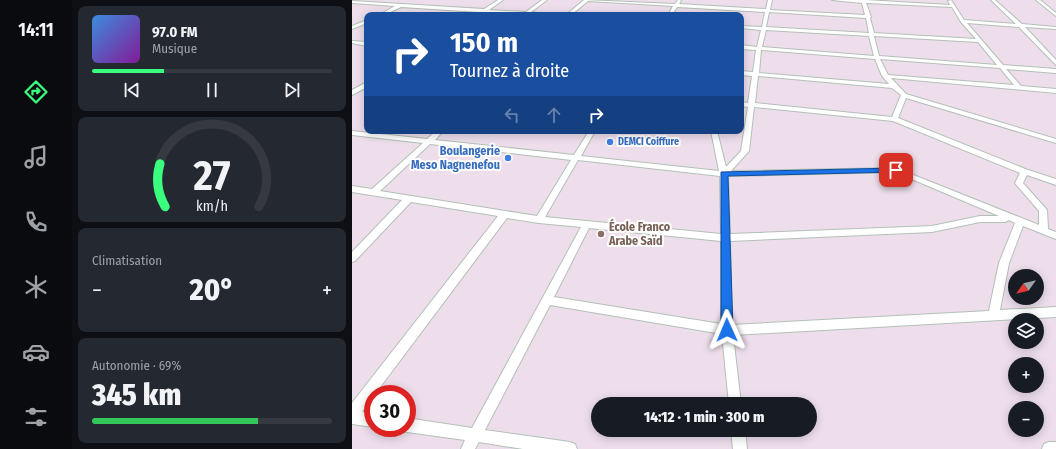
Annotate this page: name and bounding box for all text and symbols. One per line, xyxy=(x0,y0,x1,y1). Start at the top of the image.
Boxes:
text: 14:11 xyxy=(18,19,54,41)
text: 97.0 FM xyxy=(152,23,198,41)
text: 150 m xyxy=(450,26,518,59)
icon: right xyxy=(384,28,436,80)
text: Musique xyxy=(152,41,197,56)
text: Tournez à droite xyxy=(450,60,569,82)
icon: directions xyxy=(22,78,50,106)
icon: previous xyxy=(121,79,143,101)
icon: pause xyxy=(201,79,223,101)
icon: next xyxy=(281,79,303,101)
icon: left xyxy=(501,104,523,126)
icon: ahead xyxy=(543,104,565,126)
icon: right xyxy=(585,104,607,126)
place label: DEMCI Coiffure xyxy=(618,136,679,148)
marker: DEMCI Coiffure xyxy=(605,137,615,147)
icon: music xyxy=(22,143,50,171)
place label: Boulangerie Meso Nagnenefou xyxy=(411,144,500,172)
text: 27 xyxy=(193,151,231,201)
marker: Boulangerie Meso Nagnenefou xyxy=(503,153,513,163)
pin xyxy=(879,153,913,187)
icon: arrive xyxy=(885,159,907,181)
text: km/h xyxy=(196,198,228,215)
icon: phone xyxy=(22,208,50,236)
place label: École Franco Arabe Saïd xyxy=(608,218,671,248)
marker: École Franco Arabe Saïd xyxy=(596,229,606,239)
text: Climatisation xyxy=(92,253,162,268)
north arrow xyxy=(1008,269,1044,305)
map controls xyxy=(1008,269,1044,437)
text: 20° xyxy=(190,272,234,308)
icon: climate xyxy=(22,273,50,301)
text: − xyxy=(92,277,102,304)
text: + xyxy=(322,277,332,304)
position arrow xyxy=(706,309,748,351)
button: layers xyxy=(1008,313,1044,349)
icon: car xyxy=(22,338,50,366)
button: + xyxy=(1008,357,1044,393)
text: Autonomie · 69% xyxy=(92,358,181,373)
text: 345 km xyxy=(92,377,181,413)
speed limit sign: 30 xyxy=(364,385,416,437)
button: − xyxy=(1008,401,1044,437)
icon: filters xyxy=(22,403,50,431)
text: 14:12 · 1 min · 300 m xyxy=(644,408,764,426)

